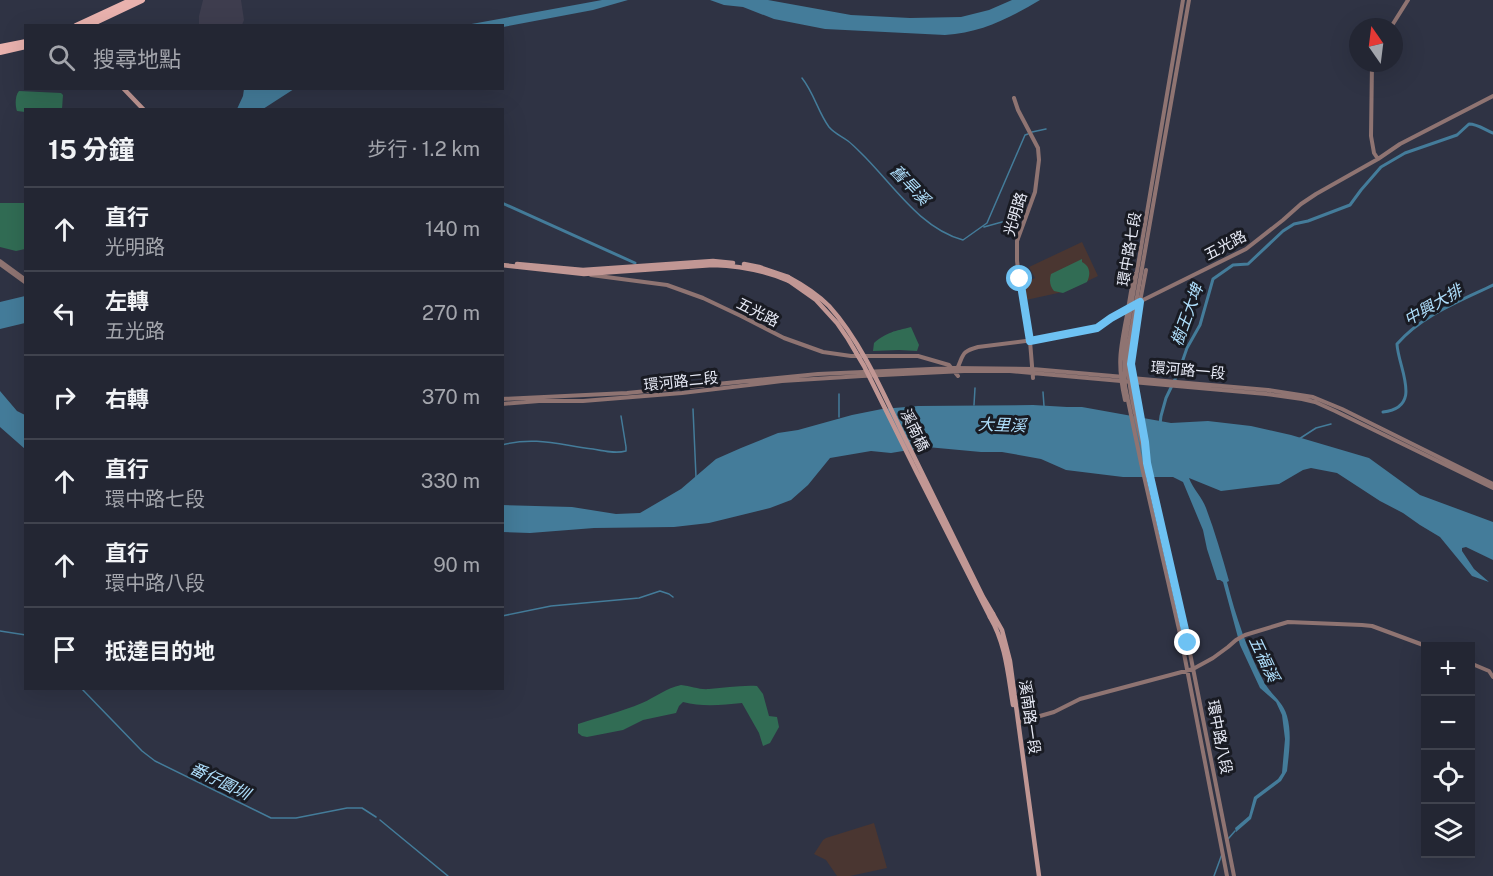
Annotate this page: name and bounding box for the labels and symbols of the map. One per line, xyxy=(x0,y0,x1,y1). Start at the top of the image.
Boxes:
north arrow xyxy=(1349,18,1403,72)
water label: 舊旱溪 xyxy=(886,161,935,210)
street label: 光明路 xyxy=(1000,190,1030,238)
street label: 環中路七段 xyxy=(1114,211,1144,287)
street label: 五光路 xyxy=(1201,227,1249,263)
route start xyxy=(1006,265,1032,291)
water label: 樹王大埤 xyxy=(1167,280,1208,348)
water label: 中興大排 xyxy=(1401,280,1467,329)
street label: 五光路 xyxy=(734,294,782,330)
street label: 環河路一段 xyxy=(1150,358,1226,382)
street label: 環河路二段 xyxy=(643,369,719,393)
street label: 溪南橋 xyxy=(897,406,933,454)
water label: 大里溪 xyxy=(978,415,1028,435)
route end xyxy=(1174,629,1200,655)
water label: 五福溪 xyxy=(1245,633,1284,687)
street label: 溪南路一段 xyxy=(1016,679,1044,755)
street label: 環中路八段 xyxy=(1204,699,1236,775)
water label: 番仔園圳 xyxy=(187,758,255,804)

